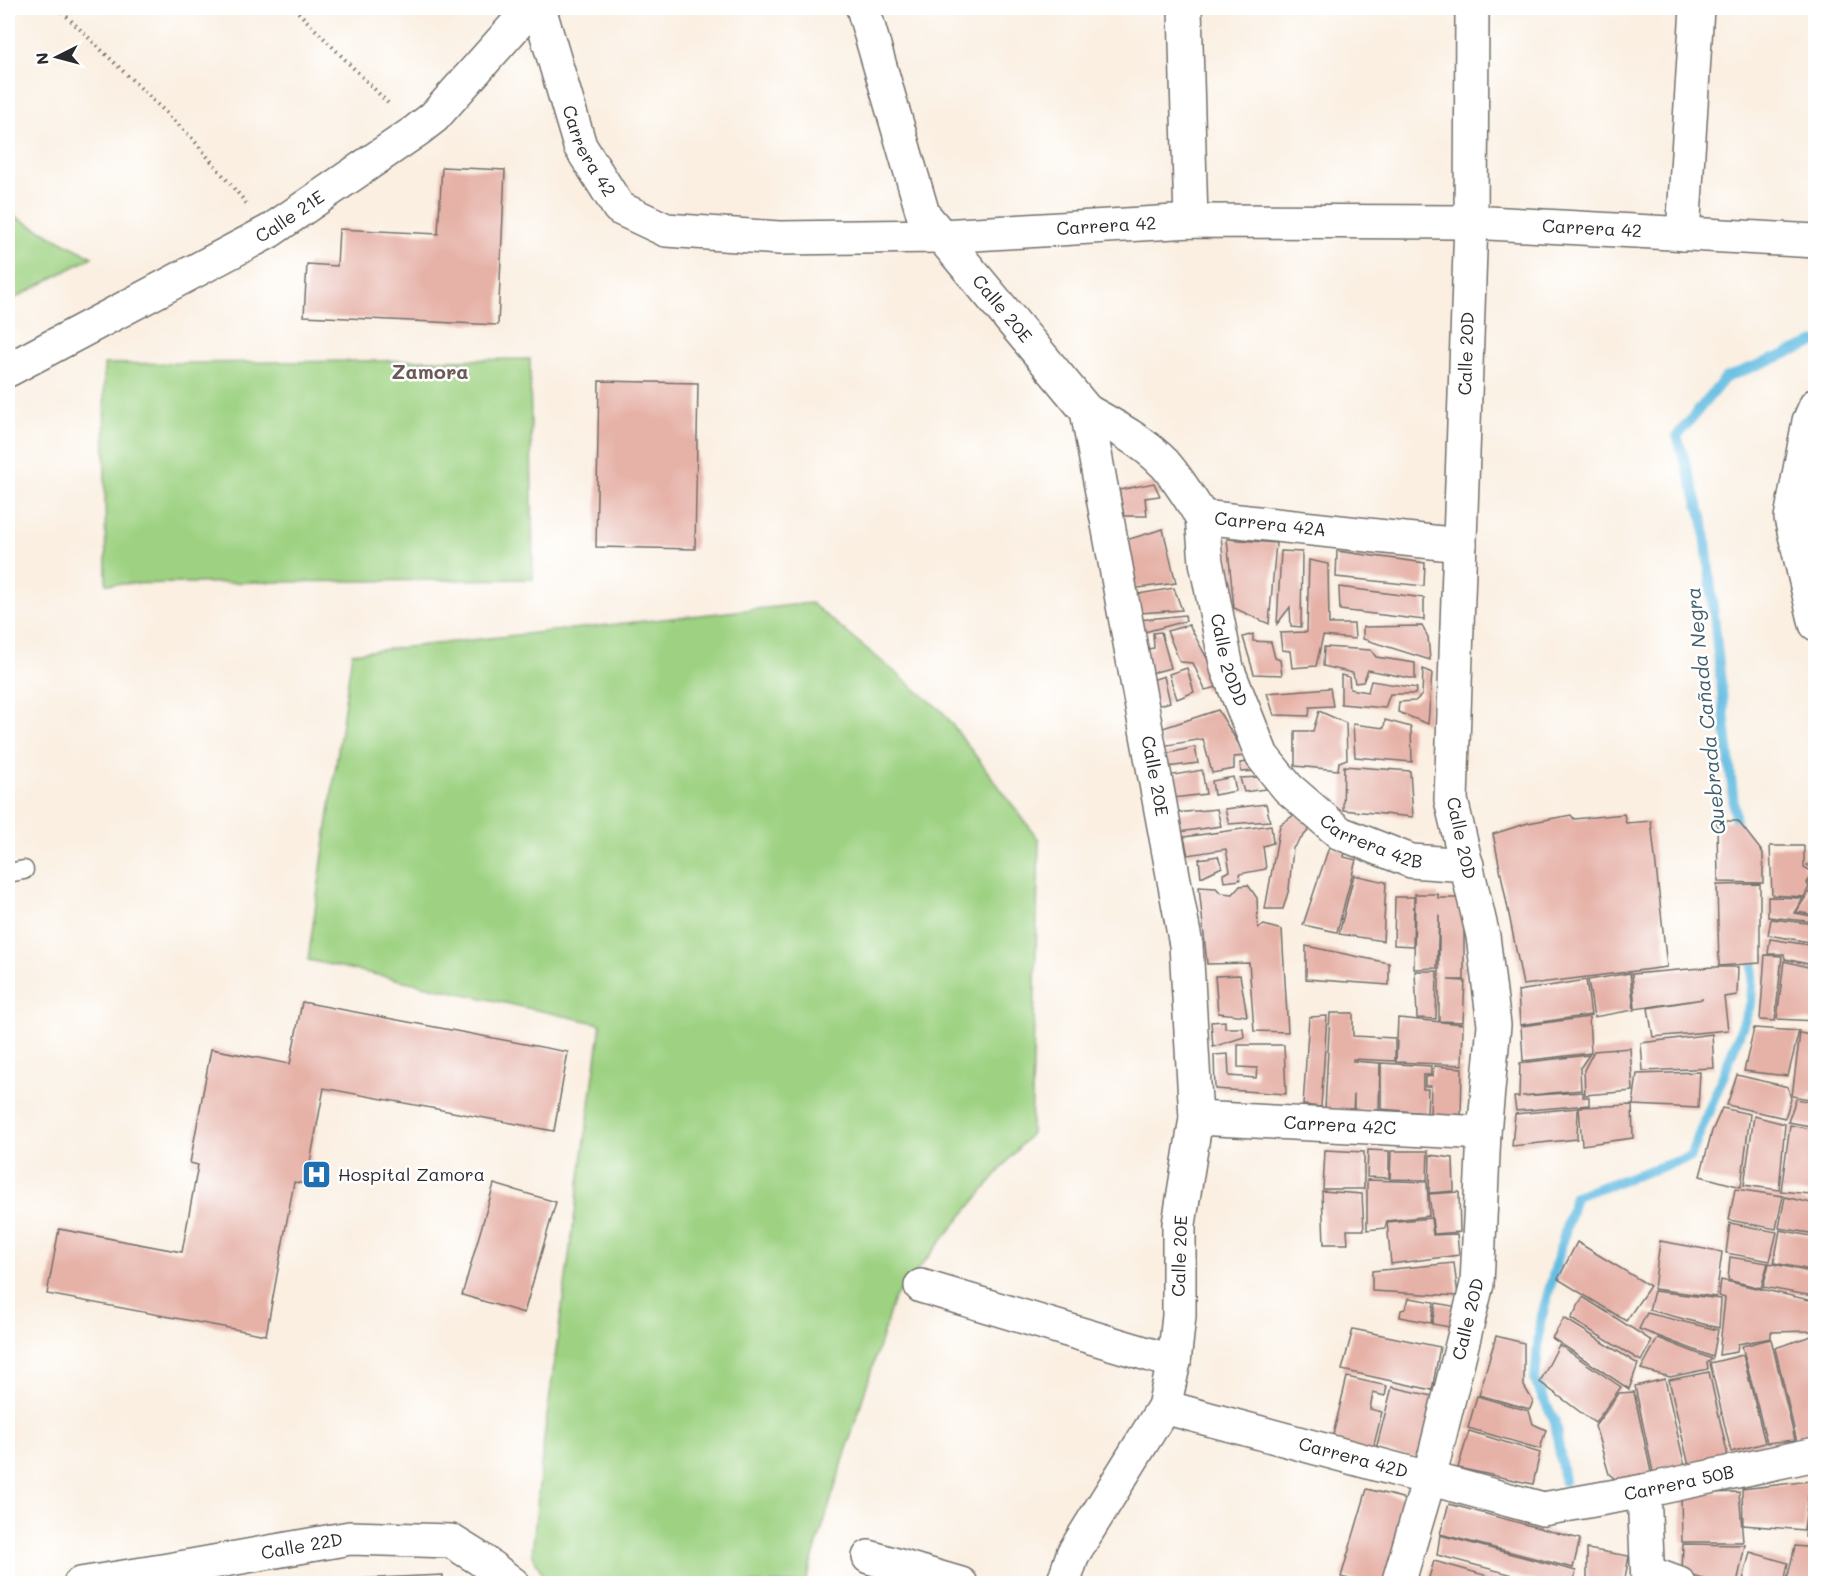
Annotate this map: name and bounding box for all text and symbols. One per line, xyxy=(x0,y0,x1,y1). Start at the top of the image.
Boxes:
north arrow xyxy=(27,27,87,87)
text: N xyxy=(31,51,53,66)
street label: Carrera 42 xyxy=(558,102,622,201)
street label: Calle 21E xyxy=(251,184,329,248)
street label: Carrera 42 xyxy=(1056,210,1157,240)
street label: Carrera 42 xyxy=(1541,213,1643,242)
street label: Calle 20E xyxy=(967,269,1038,347)
street label: Calle 20D xyxy=(1452,311,1479,396)
district label: Zamora xyxy=(391,358,469,384)
street label: Carrera 42A xyxy=(1213,505,1328,541)
water label: Quebrada Cañada Negra xyxy=(1679,586,1731,836)
street label: Calle 20DD xyxy=(1205,611,1254,710)
street label: Calle 20E xyxy=(1136,733,1175,818)
street label: Calle 20D xyxy=(1442,794,1482,881)
street label: Carrera 42B xyxy=(1315,808,1423,873)
street label: Carrera 42C xyxy=(1283,1110,1397,1139)
hospital icon: Hospital Zamora xyxy=(301,1159,333,1191)
place label: Hospital Zamora xyxy=(338,1162,485,1186)
street label: Calle 20E xyxy=(1166,1215,1192,1297)
street label: Calle 20D xyxy=(1446,1276,1489,1362)
street label: Carrera 42D xyxy=(1296,1431,1411,1483)
street label: Carrera 50B xyxy=(1622,1459,1736,1505)
street label: Calle 22D xyxy=(259,1527,344,1564)

